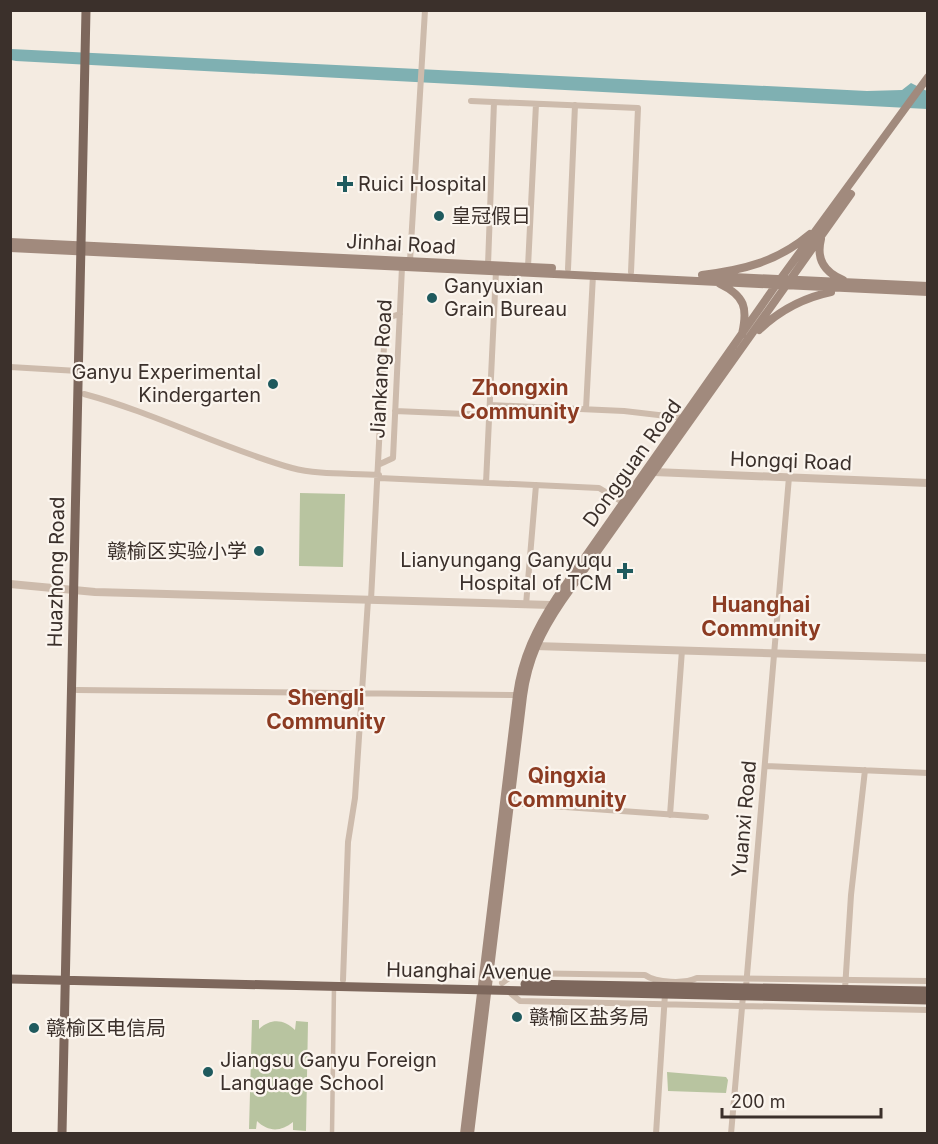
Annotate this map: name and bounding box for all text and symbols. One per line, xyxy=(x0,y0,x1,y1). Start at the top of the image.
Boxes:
place label: Ruici Hospital xyxy=(358,172,487,196)
marker: Ruici Hospital xyxy=(336,175,354,193)
place label: 皇冠假日 xyxy=(451,204,531,228)
marker: 皇冠假日 xyxy=(432,209,446,223)
street label: Jinhai Road xyxy=(346,229,456,259)
place label: Ganyuxian Grain Bureau xyxy=(444,274,567,321)
marker: Ganyuxian Grain Bureau xyxy=(425,291,439,305)
street label: Jiankang Road xyxy=(365,299,397,439)
place label: Ganyu Experimental Kindergarten xyxy=(71,360,261,407)
district label: Zhongxin Community xyxy=(460,375,580,424)
marker: Ganyu Experimental Kindergarten xyxy=(266,377,280,391)
street label: Dongguan Road xyxy=(578,395,686,531)
street label: Hongqi Road xyxy=(730,447,852,475)
street label: Huazhong Road xyxy=(43,496,69,648)
place label: 赣榆区实验小学 xyxy=(107,539,247,563)
marker: 赣榆区实验小学 xyxy=(252,544,266,558)
place label: Lianyungang Ganyuqu Hospital of TCM xyxy=(400,548,612,595)
marker: Lianyungang Ganyuqu Hospital of TCM xyxy=(616,562,634,580)
district label: Huanghai Community xyxy=(701,592,821,641)
district label: Shengli Community xyxy=(266,685,386,734)
street label: Yuanxi Road xyxy=(727,760,761,878)
district label: Qingxia Community xyxy=(507,763,627,812)
street label: Huanghai Avenue xyxy=(386,958,552,984)
place label: 赣榆区盐务局 xyxy=(529,1005,649,1029)
marker: 赣榆区盐务局 xyxy=(510,1010,524,1024)
place label: 赣榆区电信局 xyxy=(46,1016,166,1040)
marker: 赣榆区电信局 xyxy=(27,1021,41,1035)
place label: Jiangsu Ganyu Foreign Language School xyxy=(220,1048,437,1095)
marker: Jiangsu Ganyu Foreign Language School xyxy=(201,1065,215,1079)
scale bar xyxy=(722,1081,881,1119)
text: 200 m xyxy=(731,1091,786,1112)

